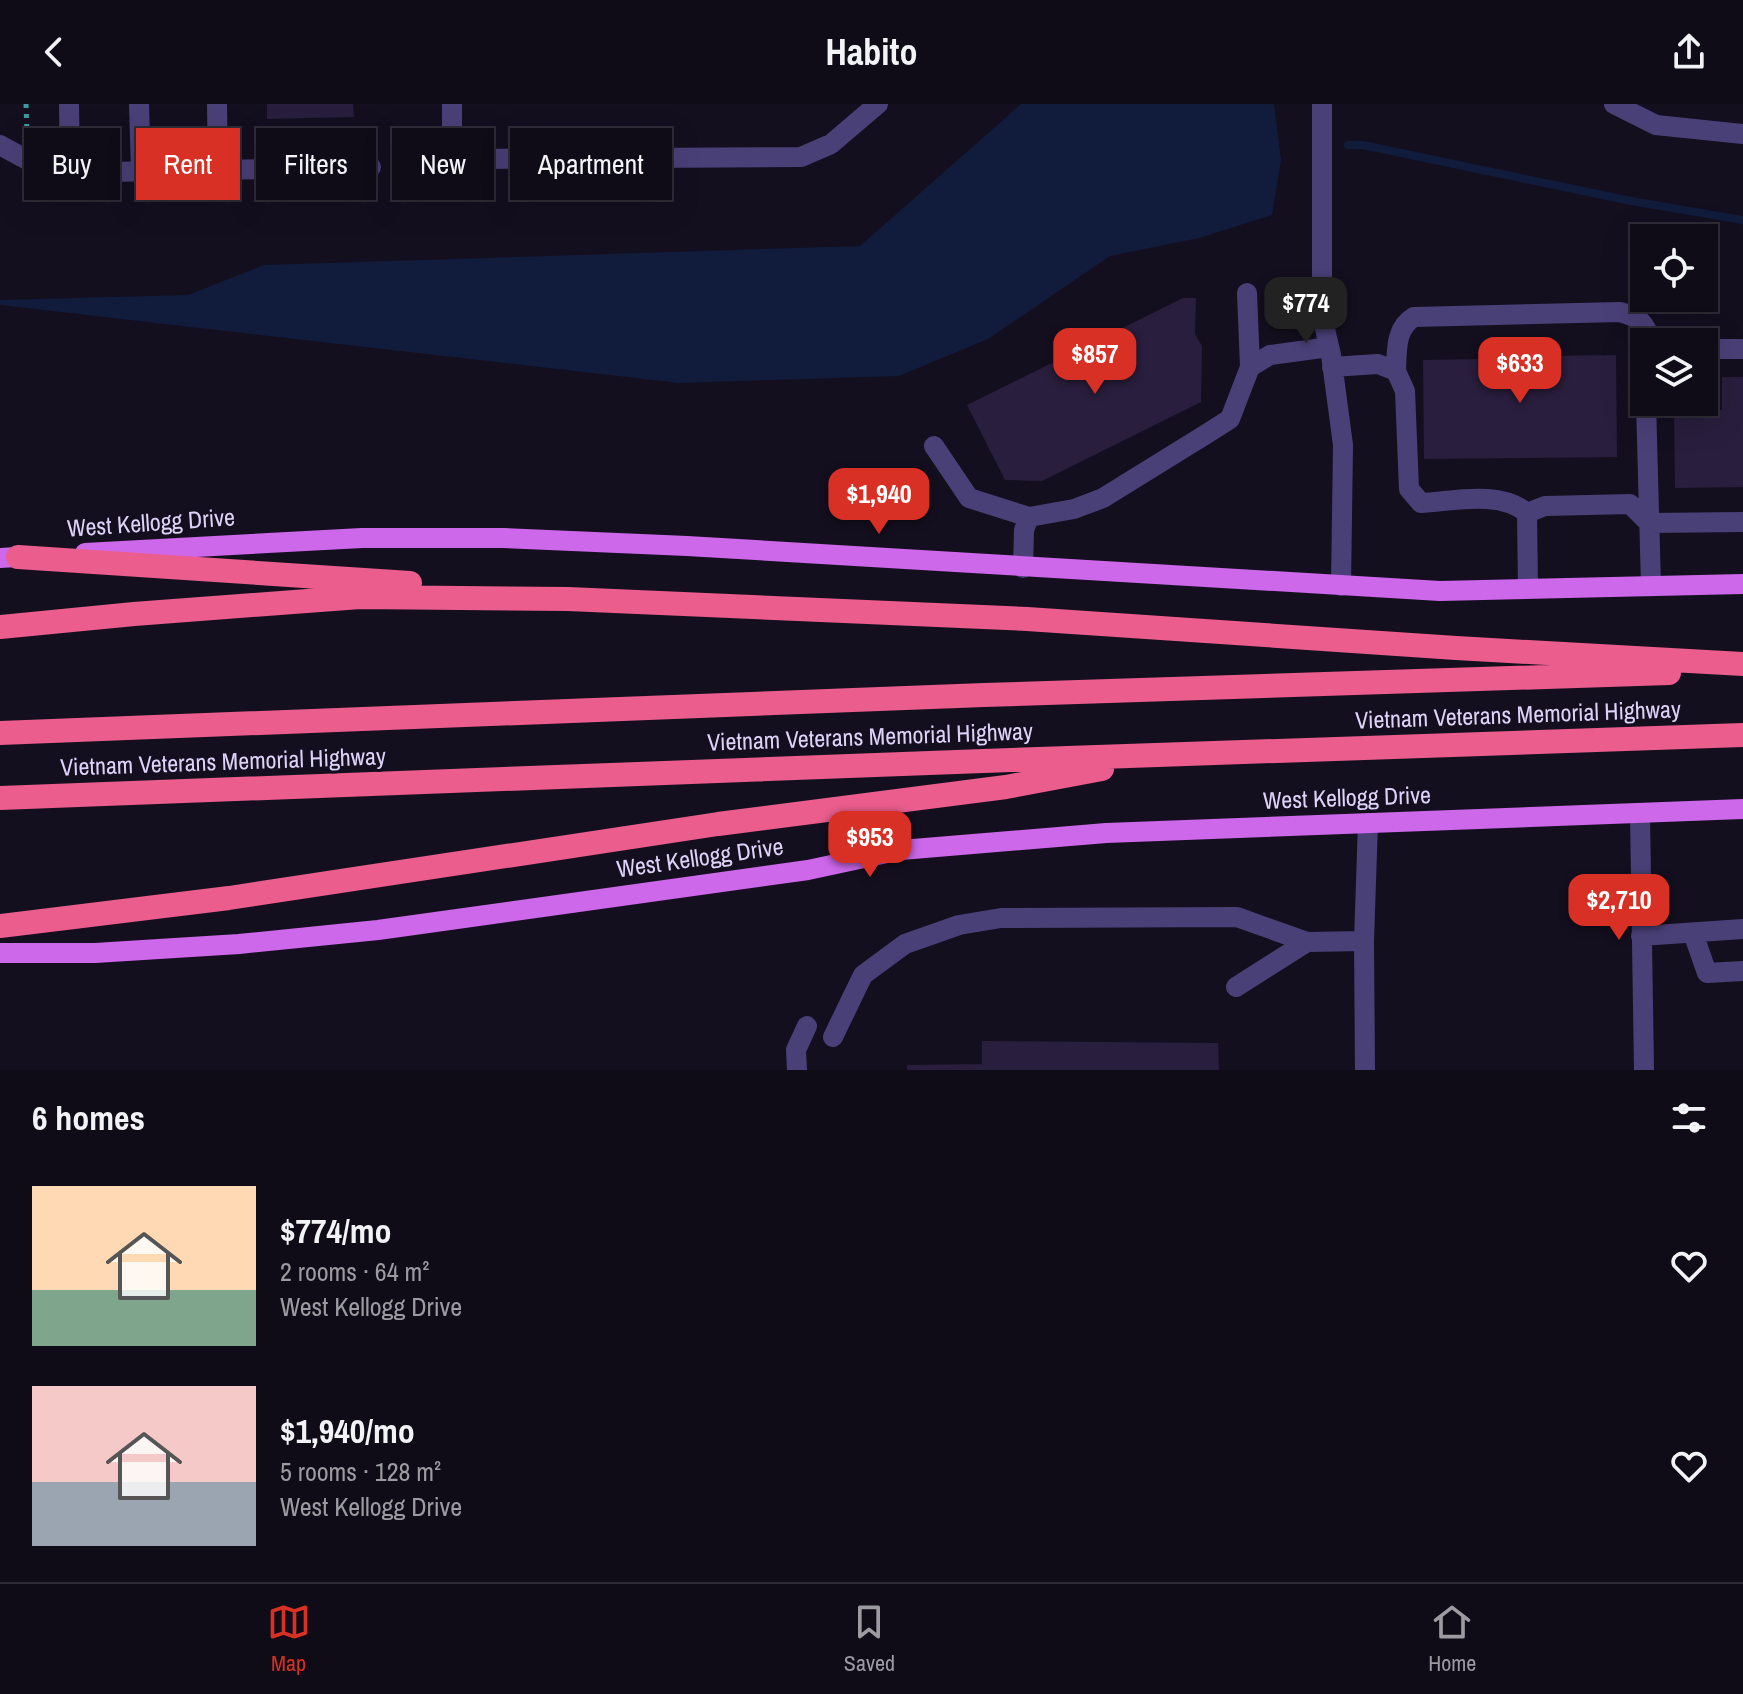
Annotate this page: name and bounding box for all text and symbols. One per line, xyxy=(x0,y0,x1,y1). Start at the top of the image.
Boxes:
text: Habito xyxy=(826,28,917,76)
icon: back xyxy=(32,30,76,74)
icon: share xyxy=(1667,30,1711,74)
chip: Buy xyxy=(24,128,120,200)
chip: Rent xyxy=(136,128,240,200)
chip: Filters xyxy=(256,128,376,200)
chip: New xyxy=(392,128,494,200)
chip: Apartment xyxy=(510,128,672,200)
map controls xyxy=(1630,224,1718,416)
button: locate xyxy=(1630,224,1718,312)
pin: $774 xyxy=(1259,277,1353,345)
text: $774 xyxy=(1282,285,1330,320)
pin: $857 xyxy=(1048,328,1142,396)
button: layers xyxy=(1630,328,1718,416)
text: $857 xyxy=(1071,336,1119,371)
pin: $633 xyxy=(1473,337,1567,405)
text: $633 xyxy=(1496,345,1544,380)
pin: $1,940 xyxy=(814,468,944,536)
text: $1,940 xyxy=(846,476,912,511)
street label: West Kellogg Drive xyxy=(66,500,236,544)
street label: Vietnam Veterans Memorial Highway xyxy=(1355,692,1681,736)
street label: Vietnam Veterans Memorial Highway xyxy=(707,714,1033,758)
street label: Vietnam Veterans Memorial Highway xyxy=(60,739,386,783)
street label: West Kellogg Drive xyxy=(1262,778,1432,816)
pin: $953 xyxy=(823,811,917,879)
text: $953 xyxy=(846,819,894,854)
street label: West Kellogg Drive xyxy=(614,829,785,885)
pin: $2,710 xyxy=(1554,874,1684,942)
text: $2,710 xyxy=(1586,882,1652,917)
text: 6 homes xyxy=(32,1095,145,1141)
icon: filters xyxy=(1667,1096,1711,1140)
text: $774/mo xyxy=(280,1208,392,1254)
icon: home xyxy=(96,1218,192,1314)
icon: heart xyxy=(1667,1244,1711,1288)
text: 2 rooms · 64 m² xyxy=(280,1254,429,1289)
text: West Kellogg Drive xyxy=(280,1289,462,1324)
text: $1,940/mo xyxy=(280,1408,415,1454)
icon: home xyxy=(96,1418,192,1514)
icon: heart xyxy=(1667,1444,1711,1488)
text: 5 rooms · 128 m² xyxy=(280,1454,441,1489)
text: West Kellogg Drive xyxy=(280,1489,462,1524)
tab: Map xyxy=(267,1600,311,1678)
tab: Saved xyxy=(844,1600,895,1678)
tab: Home xyxy=(1428,1600,1476,1678)

